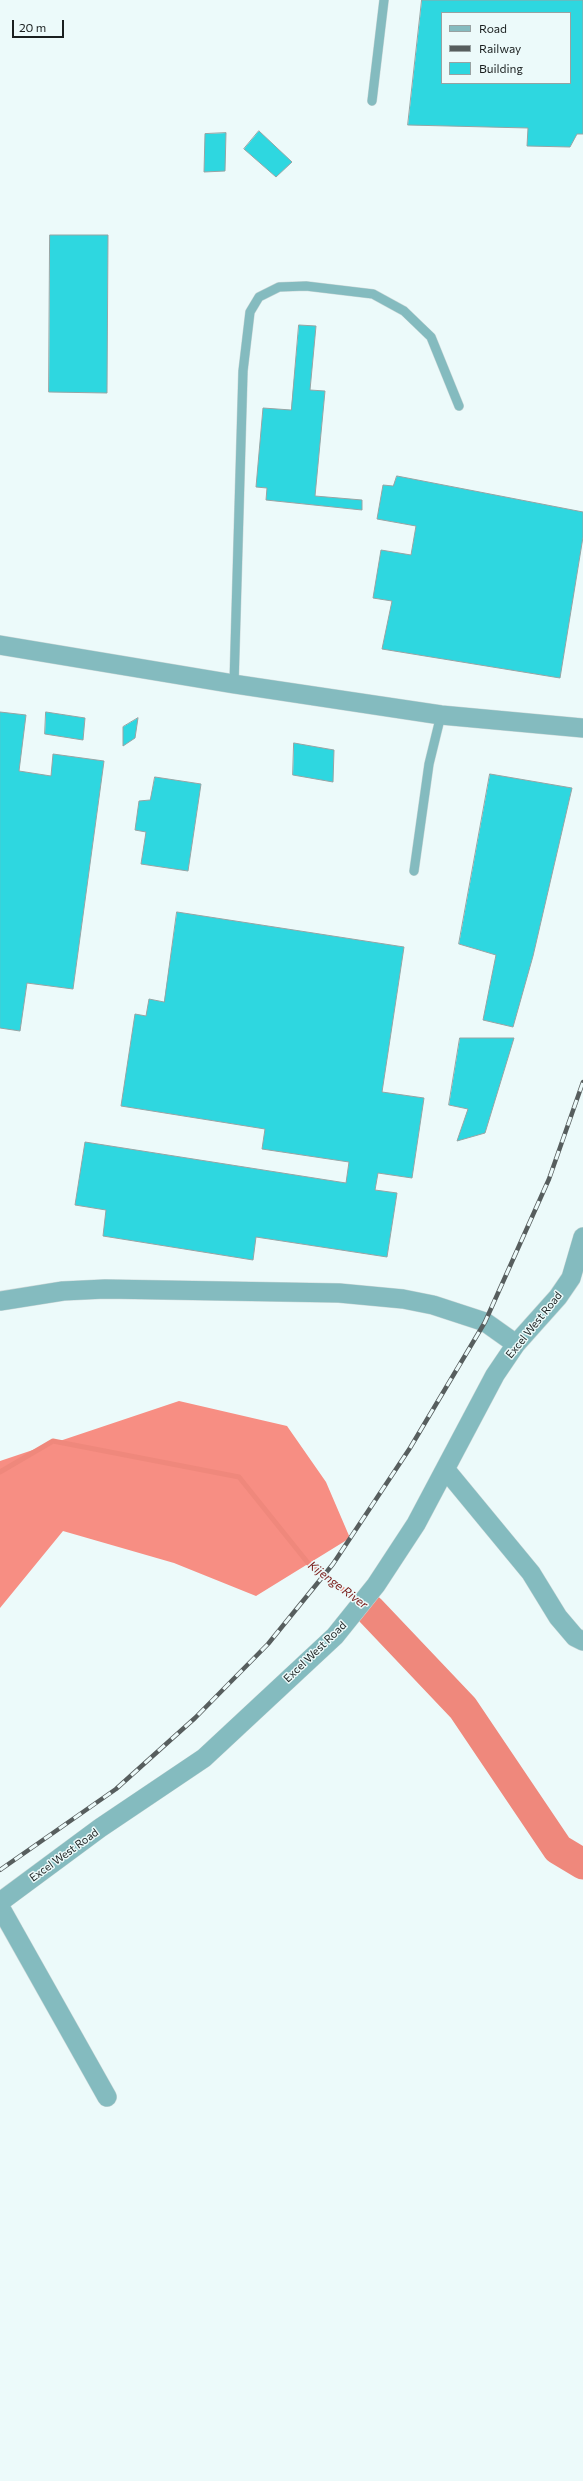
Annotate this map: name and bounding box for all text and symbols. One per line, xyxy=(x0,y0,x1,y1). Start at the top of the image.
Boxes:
scale bar xyxy=(14,12,66,38)
legend xyxy=(441,12,571,84)
text: 20 m xyxy=(19,20,46,34)
text: Road xyxy=(479,21,507,35)
text: Railway xyxy=(479,41,521,55)
text: Building xyxy=(479,61,523,75)
street label: Excel West Road xyxy=(503,1289,565,1361)
water label: Kijenge River xyxy=(305,1558,371,1612)
street label: Excel West Road xyxy=(281,1619,349,1685)
street label: Excel West Road xyxy=(27,1826,101,1884)

